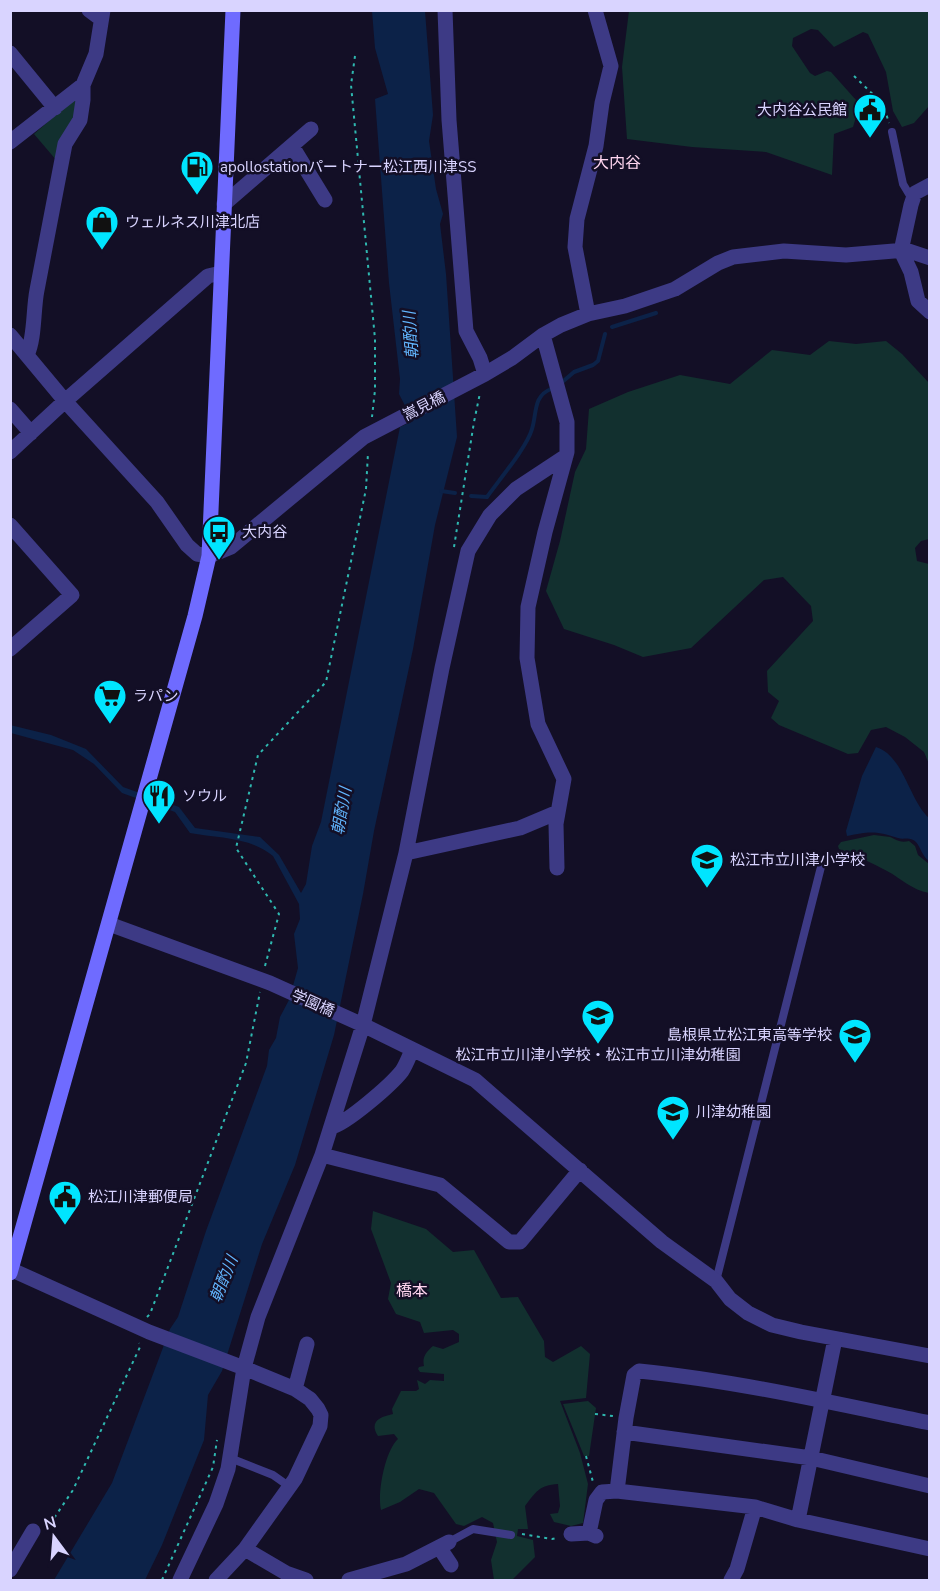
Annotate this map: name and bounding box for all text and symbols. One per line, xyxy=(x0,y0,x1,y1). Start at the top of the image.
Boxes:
public building icon: 大内谷公民館 xyxy=(852,92,888,139)
place label: 大内谷公民館 xyxy=(757,100,847,120)
fuel station icon: apollostationパートナー松江西川津SS xyxy=(179,149,215,196)
district label: 大内谷 xyxy=(593,152,641,174)
place label: apollostationパートナー松江西川津SS xyxy=(220,157,477,177)
shop icon: ウェルネス川津北店 xyxy=(84,204,120,251)
place label: ウェルネス川津北店 xyxy=(125,212,260,232)
water label: 朝酌川 xyxy=(398,308,424,360)
street label: 嵩見橋 xyxy=(399,387,449,425)
bus stop icon: 大内谷 xyxy=(201,514,237,561)
place label: 大内谷 xyxy=(242,522,287,542)
supermarket icon: ラパン xyxy=(92,678,128,725)
place label: ラパン xyxy=(133,686,179,706)
restaurant icon: ソウル xyxy=(141,778,177,825)
water label: 朝酌川 xyxy=(327,783,357,837)
place label: ソウル xyxy=(182,786,227,806)
school or university icon: 松江市立川津小学校 xyxy=(689,842,725,889)
place label: 松江市立川津小学校 xyxy=(730,850,865,870)
street label: 学園橋 xyxy=(288,985,338,1021)
school or university icon: 松江市立川津小学校・松江市立川津幼稚園 xyxy=(580,998,616,1045)
school or university icon: 島根県立松江東高等学校 xyxy=(837,1017,873,1064)
place label: 島根県立松江東高等学校 xyxy=(667,1025,832,1045)
place label: 松江市立川津小学校・松江市立川津幼稚園 xyxy=(455,1045,741,1065)
school or university icon: 川津幼稚園 xyxy=(655,1094,691,1141)
place label: 川津幼稚園 xyxy=(696,1102,771,1122)
public building icon: 松江川津郵便局 xyxy=(47,1179,83,1226)
place label: 松江川津郵便局 xyxy=(88,1187,193,1207)
water label: 朝酌川 xyxy=(205,1251,244,1305)
district label: 橋本 xyxy=(396,1280,428,1302)
north arrow xyxy=(24,1507,84,1567)
text: N xyxy=(41,1511,59,1536)

